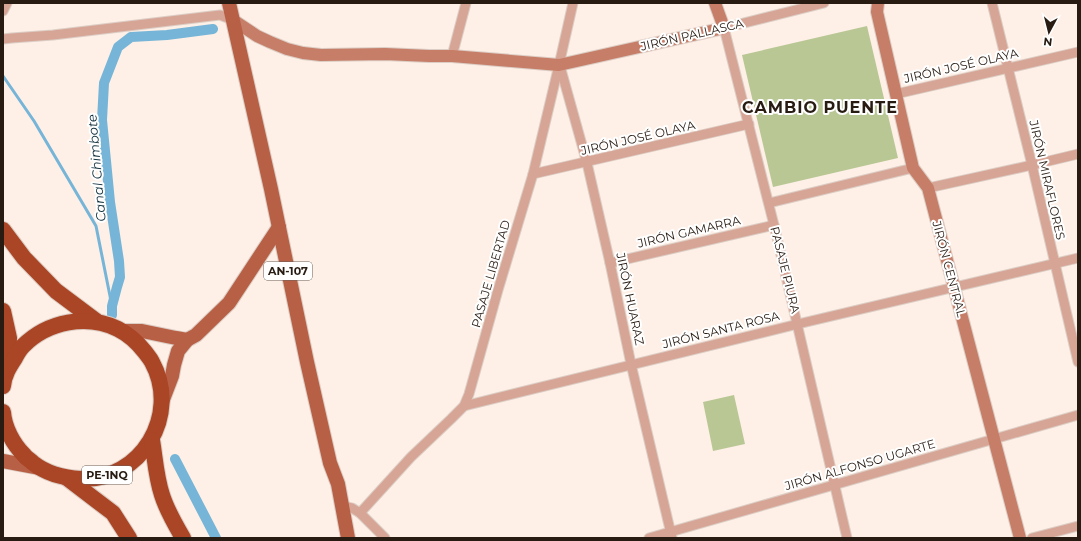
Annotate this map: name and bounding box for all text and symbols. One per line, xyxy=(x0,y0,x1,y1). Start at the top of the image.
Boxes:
north arrow xyxy=(1029,12,1069,52)
street label: JIRÓN PALLASCA xyxy=(638,15,745,54)
text: N xyxy=(1043,34,1053,49)
street label: JIRÓN JOSÉ OLAYA xyxy=(901,45,1020,86)
district label: CAMBIO PUENTE xyxy=(742,98,898,117)
water label: Canal Chimbote xyxy=(83,114,109,222)
street label: JIRÓN JOSÉ OLAYA xyxy=(578,117,697,158)
street label: JIRÓN MIRAFLORES xyxy=(1026,118,1069,241)
street label: JIRÓN GAMARRA xyxy=(635,212,742,251)
street label: PASAJE LIBERTAD xyxy=(468,218,513,329)
street label: JIRÓN CENTRAL xyxy=(929,218,970,319)
street label: PASAJE PIURA xyxy=(767,225,804,315)
street label: JIRÓN HUARAZ xyxy=(613,250,648,347)
road number: AN-107 xyxy=(264,262,312,280)
street label: JIRÓN SANTA ROSA xyxy=(660,308,781,352)
street label: JIRÓN ALFONSO UGARTE xyxy=(782,436,937,493)
road number: PE-1NQ xyxy=(82,466,132,484)

